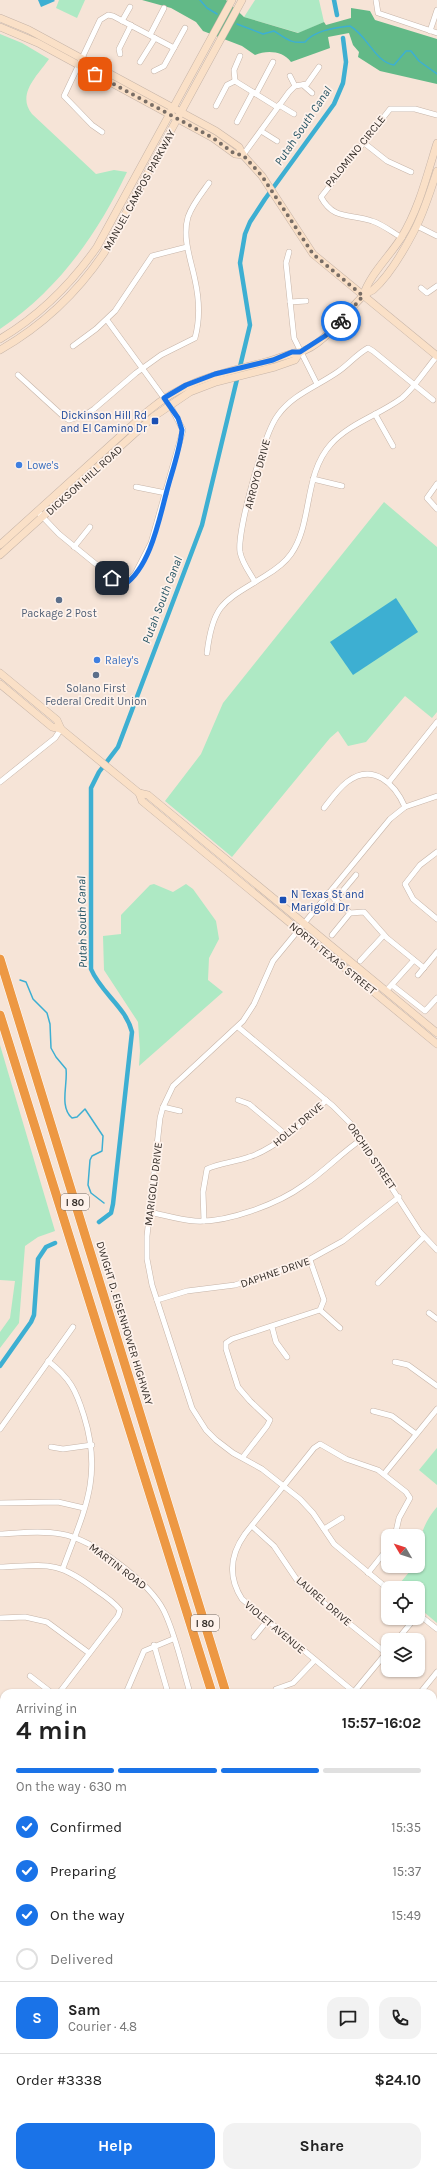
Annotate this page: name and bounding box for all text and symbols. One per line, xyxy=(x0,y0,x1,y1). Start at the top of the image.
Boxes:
pin xyxy=(78,57,112,91)
icon: bag xyxy=(84,63,106,85)
water label: Putah South Canal xyxy=(271,84,335,168)
street label: PALOMINO CIRCLE xyxy=(322,113,388,190)
street label: MANUEL CAMPOS PARKWAY xyxy=(101,128,178,253)
courier xyxy=(321,301,361,341)
icon: bike xyxy=(330,310,352,332)
place label: Dickinson Hill Rd and El Camino Dr xyxy=(60,409,147,435)
marker: Dickinson Hill Rd and El Camino Dr xyxy=(150,416,160,426)
street label: ARROYO DRIVE xyxy=(242,438,273,510)
street label: DICKSON HILL ROAD xyxy=(43,443,125,518)
place label: Lowe's xyxy=(27,459,59,472)
marker: Lowe's xyxy=(14,460,24,470)
water label: Putah South Canal xyxy=(139,554,185,646)
pin xyxy=(95,561,129,595)
icon: home xyxy=(101,567,123,589)
marker: Package 2 Post xyxy=(54,595,64,605)
place label: Package 2 Post xyxy=(21,607,97,620)
place label: Raley's xyxy=(105,654,139,667)
marker: Raley's xyxy=(92,655,102,665)
marker: Solano First Federal Credit Union xyxy=(91,670,101,680)
place label: Solano First Federal Credit Union xyxy=(45,682,147,708)
water label: Putah South Canal xyxy=(74,876,90,968)
place label: N Texas St and Marigold Dr xyxy=(291,888,364,914)
marker: N Texas St and Marigold Dr xyxy=(278,895,288,905)
street label: NORTH TEXAS STREET xyxy=(287,919,379,998)
street label: HOLLY DRIVE xyxy=(270,1099,326,1149)
street label: ORCHID STREET xyxy=(344,1120,399,1193)
street label: MARIGOLD DRIVE xyxy=(142,1142,165,1227)
road number: I 80 xyxy=(61,1194,89,1210)
street label: DWIGHT D. EISENHOWER HIGHWAY xyxy=(93,1240,156,1407)
street label: DAPHNE DRIVE xyxy=(239,1254,312,1290)
north arrow xyxy=(381,1529,425,1573)
map controls xyxy=(381,1529,425,1677)
street label: MARTIN ROAD xyxy=(86,1541,149,1592)
street label: LAUREL DRIVE xyxy=(293,1574,354,1629)
button: locate xyxy=(381,1581,425,1625)
street label: VIOLET AVENUE xyxy=(242,1598,308,1656)
road number: I 80 xyxy=(191,1615,219,1631)
button: layers xyxy=(381,1633,425,1677)
text: Arriving in xyxy=(16,1701,77,1716)
text: 15:57–16:02 xyxy=(342,1714,421,1732)
text: 4 min xyxy=(16,1715,87,1746)
text: On the way · 630 m xyxy=(16,1779,127,1794)
icon: check xyxy=(16,1816,38,1838)
text: Confirmed xyxy=(50,1818,122,1836)
text: 15:35 xyxy=(391,1820,421,1835)
icon: check xyxy=(16,1860,38,1882)
text: Preparing xyxy=(50,1862,116,1880)
text: 15:37 xyxy=(393,1864,421,1879)
icon: check xyxy=(16,1904,38,1926)
text: On the way xyxy=(50,1906,124,1924)
text: 15:49 xyxy=(392,1908,421,1923)
text: Delivered xyxy=(50,1950,114,1968)
button: chat xyxy=(327,1997,369,2039)
button: phone xyxy=(379,1997,421,2039)
text: Sam xyxy=(68,2001,101,2019)
text: S xyxy=(32,2009,42,2027)
text: Courier · 4.8 xyxy=(68,2019,137,2034)
text: Order #3338 xyxy=(16,2071,102,2089)
text: $24.10 xyxy=(375,2071,421,2089)
button: Help xyxy=(16,2123,215,2169)
button: Share xyxy=(223,2123,421,2169)

